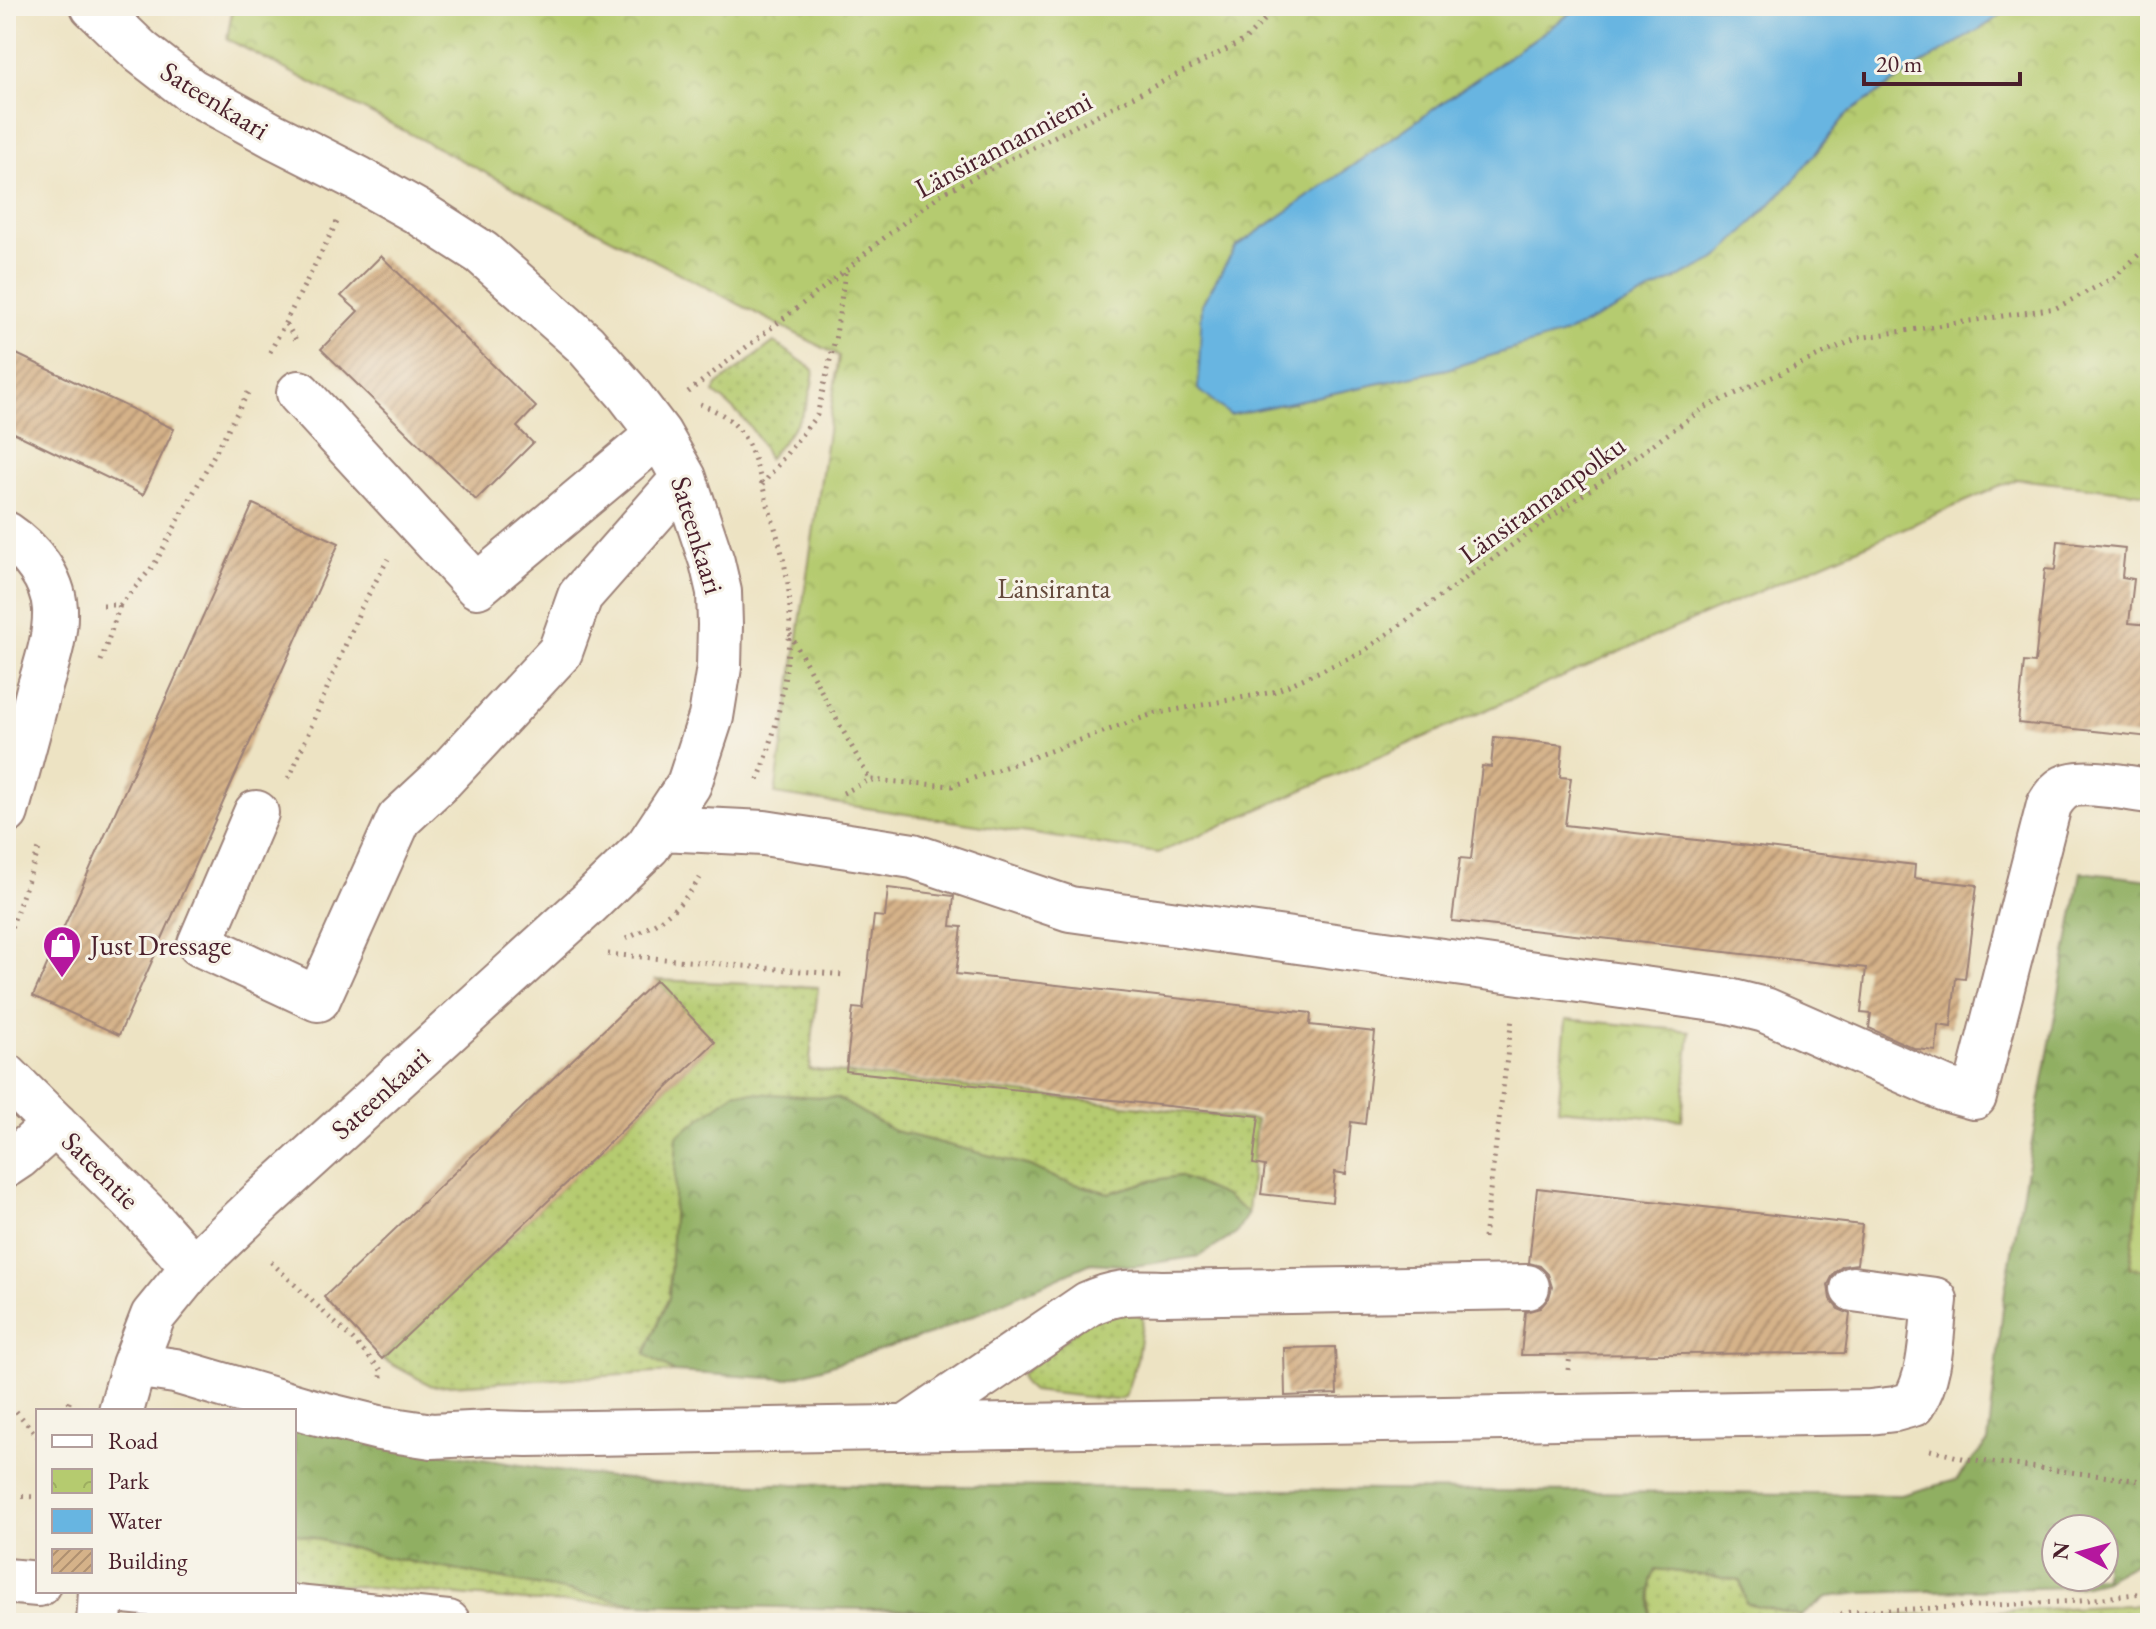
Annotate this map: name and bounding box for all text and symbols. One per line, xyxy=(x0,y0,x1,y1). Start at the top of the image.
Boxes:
scale bar xyxy=(1864,36,2020,86)
text: 20 m xyxy=(1876,48,1923,79)
street label: Sateenkaari xyxy=(154,53,276,147)
street label: Länsirannanniemi xyxy=(908,82,1098,206)
street label: Länsirannanpolku xyxy=(1452,426,1632,571)
street label: Sateenkaari xyxy=(663,472,733,598)
park label: Länsiranta xyxy=(997,570,1112,606)
shop icon: Just Dressage xyxy=(41,924,83,979)
place label: Just Dressage xyxy=(88,927,232,963)
street label: Sateenkaari xyxy=(323,1039,437,1147)
street label: Sateentie xyxy=(54,1123,148,1217)
legend xyxy=(36,1409,296,1593)
text: Road xyxy=(108,1425,159,1456)
text: Park xyxy=(108,1465,150,1496)
text: Water xyxy=(108,1505,162,1536)
north arrow xyxy=(2040,1513,2120,1593)
text: N xyxy=(2045,1540,2076,1561)
text: Building xyxy=(108,1545,188,1576)

